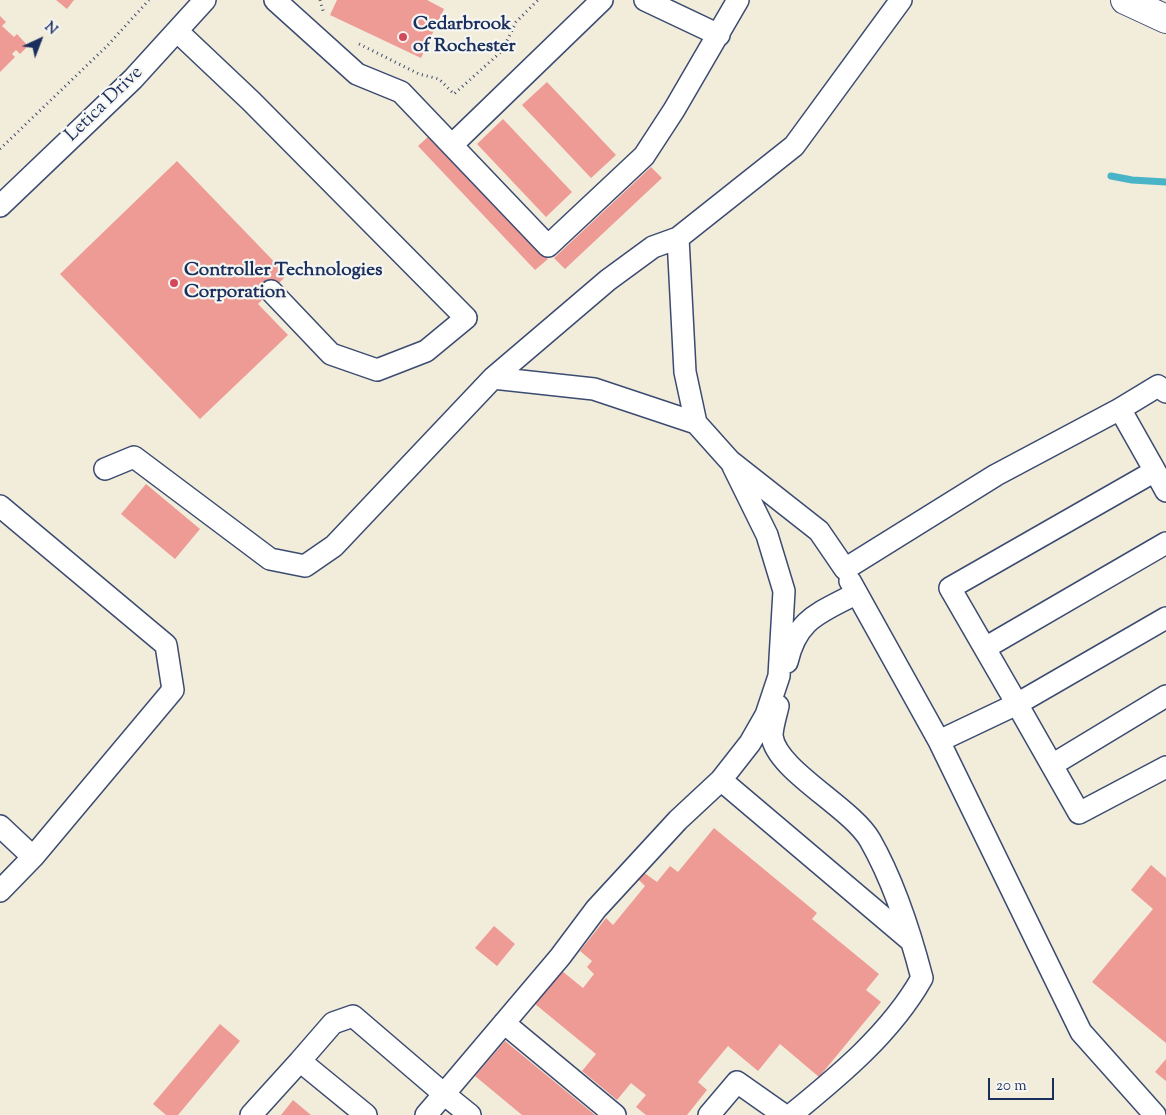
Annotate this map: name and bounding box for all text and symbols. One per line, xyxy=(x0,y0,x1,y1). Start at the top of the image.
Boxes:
north arrow xyxy=(15,15,65,65)
place label: Cedarbrook of Rochester xyxy=(413,15,516,59)
text: N xyxy=(39,18,61,40)
marker: Cedarbrook of Rochester xyxy=(397,31,409,43)
street label: Letica Drive xyxy=(61,62,149,148)
place label: Controller Technologies Corporation xyxy=(184,261,382,305)
marker: Controller Technologies Corporation xyxy=(168,277,180,289)
scale bar xyxy=(991,1068,1057,1100)
text: 20 m xyxy=(996,1076,1027,1097)

